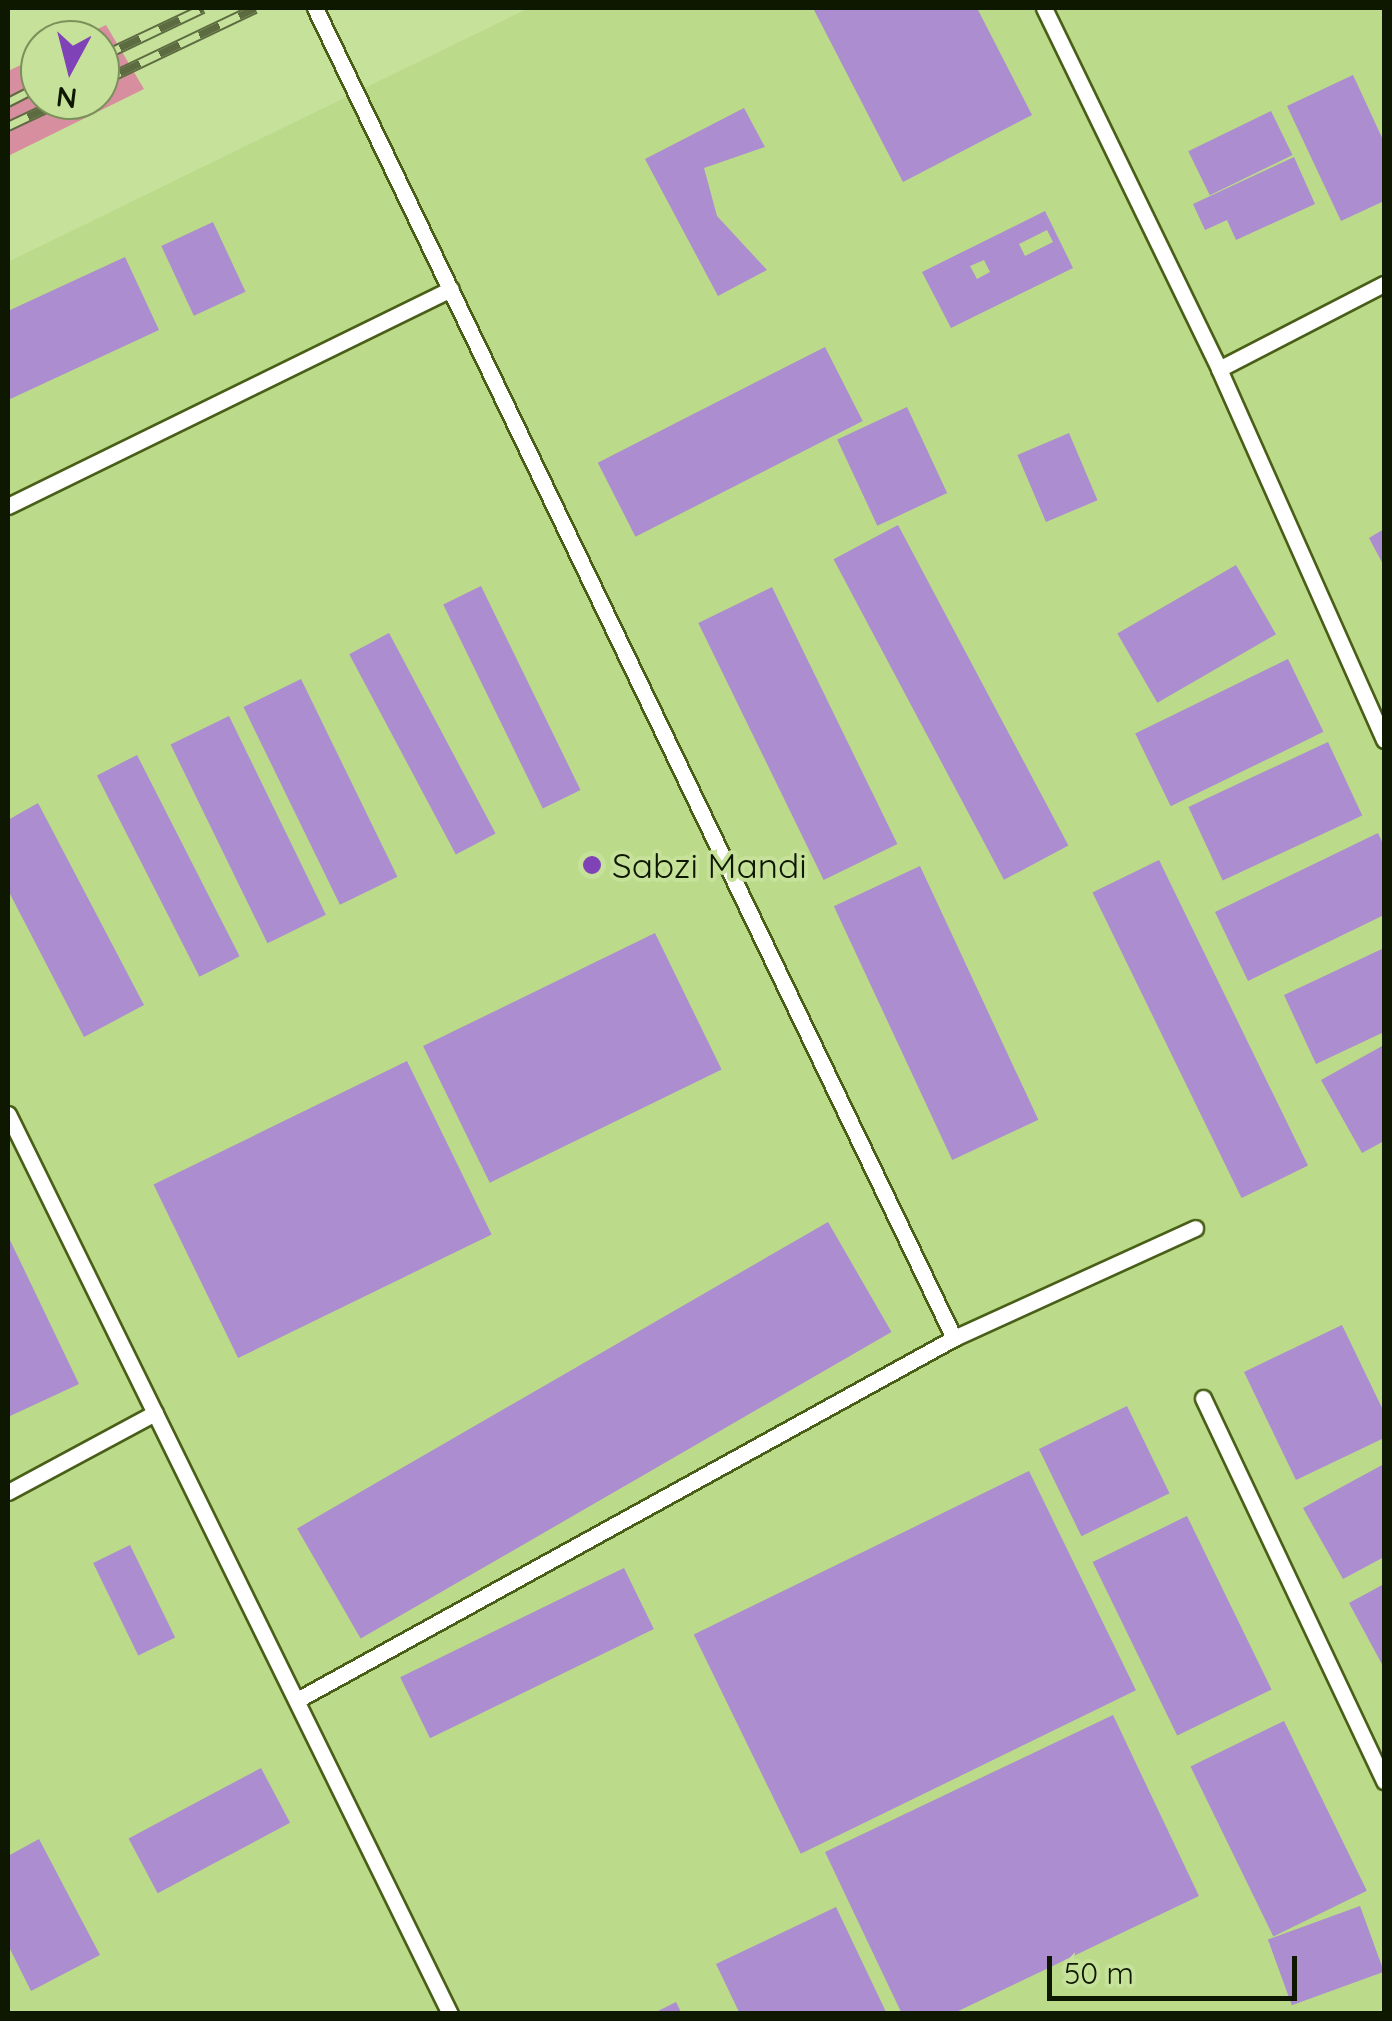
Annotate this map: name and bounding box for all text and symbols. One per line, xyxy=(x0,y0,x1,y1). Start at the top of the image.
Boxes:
north arrow xyxy=(20,20,120,120)
text: N xyxy=(54,80,79,117)
place label: Sabzi Mandi xyxy=(612,844,807,886)
marker: Sabzi Mandi xyxy=(581,854,603,876)
scale bar xyxy=(1052,1936,1302,1998)
text: 50 m xyxy=(1064,1954,1134,1992)

